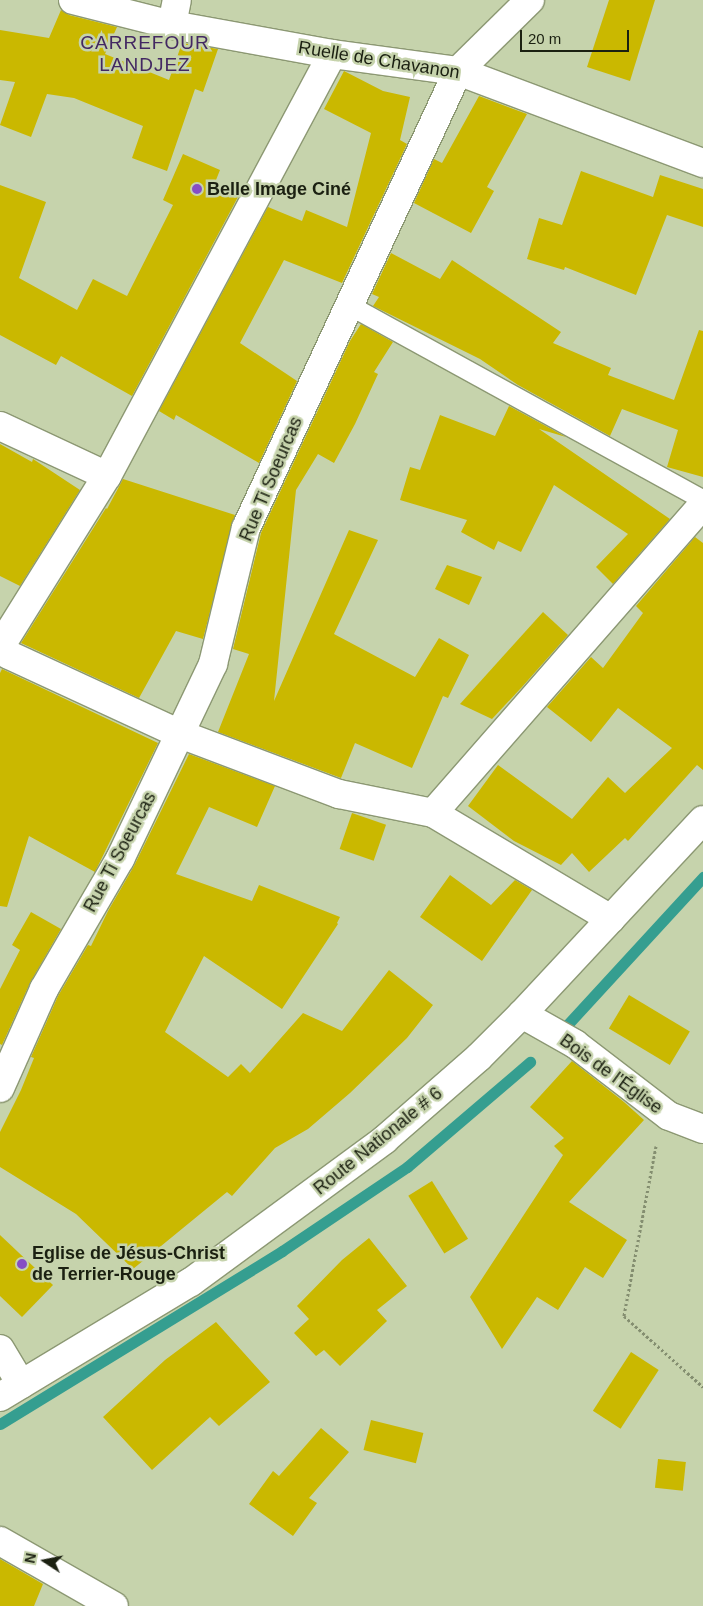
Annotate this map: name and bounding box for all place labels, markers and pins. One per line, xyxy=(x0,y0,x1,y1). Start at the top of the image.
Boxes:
place label: Belle Image Ciné xyxy=(207,178,351,200)
marker: Belle Image Ciné xyxy=(191,183,203,195)
place label: Eglise de Jésus-Christ de Terrier-Rouge xyxy=(32,1243,225,1286)
marker: Eglise de Jésus-Christ de Terrier-Rouge xyxy=(16,1258,28,1270)

